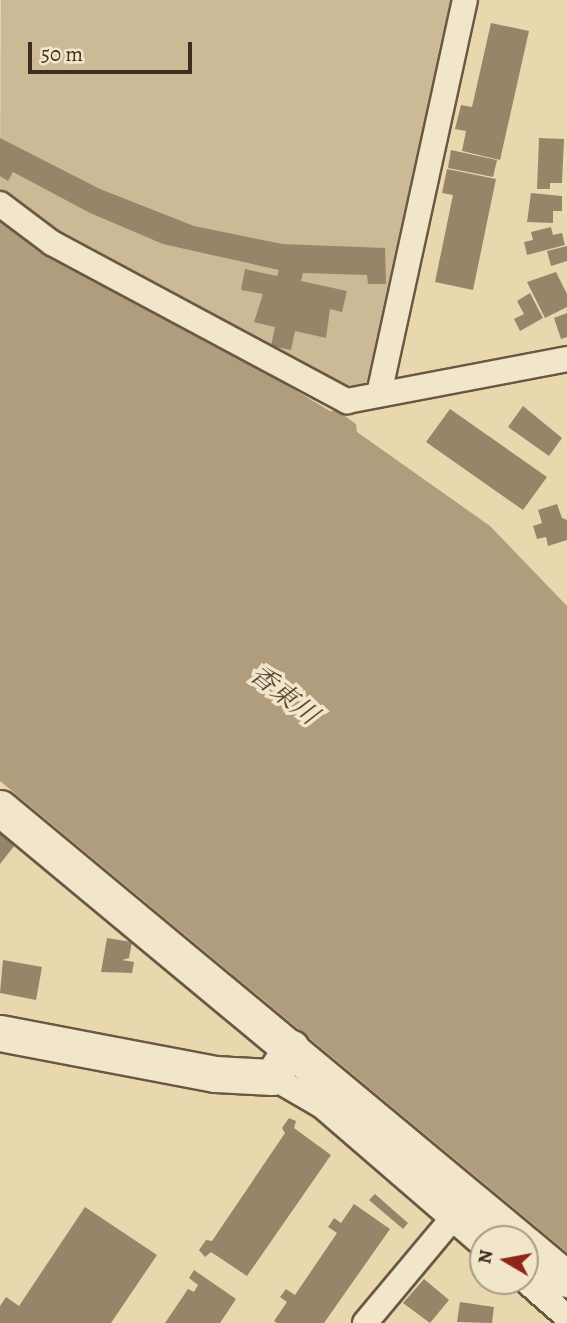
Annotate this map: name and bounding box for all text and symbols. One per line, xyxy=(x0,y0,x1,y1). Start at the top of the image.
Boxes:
scale bar xyxy=(32,28,196,72)
text: 50 m xyxy=(41,40,83,68)
water label: 香東川 xyxy=(244,659,324,731)
north arrow xyxy=(469,1225,539,1295)
text: N xyxy=(471,1248,499,1266)

